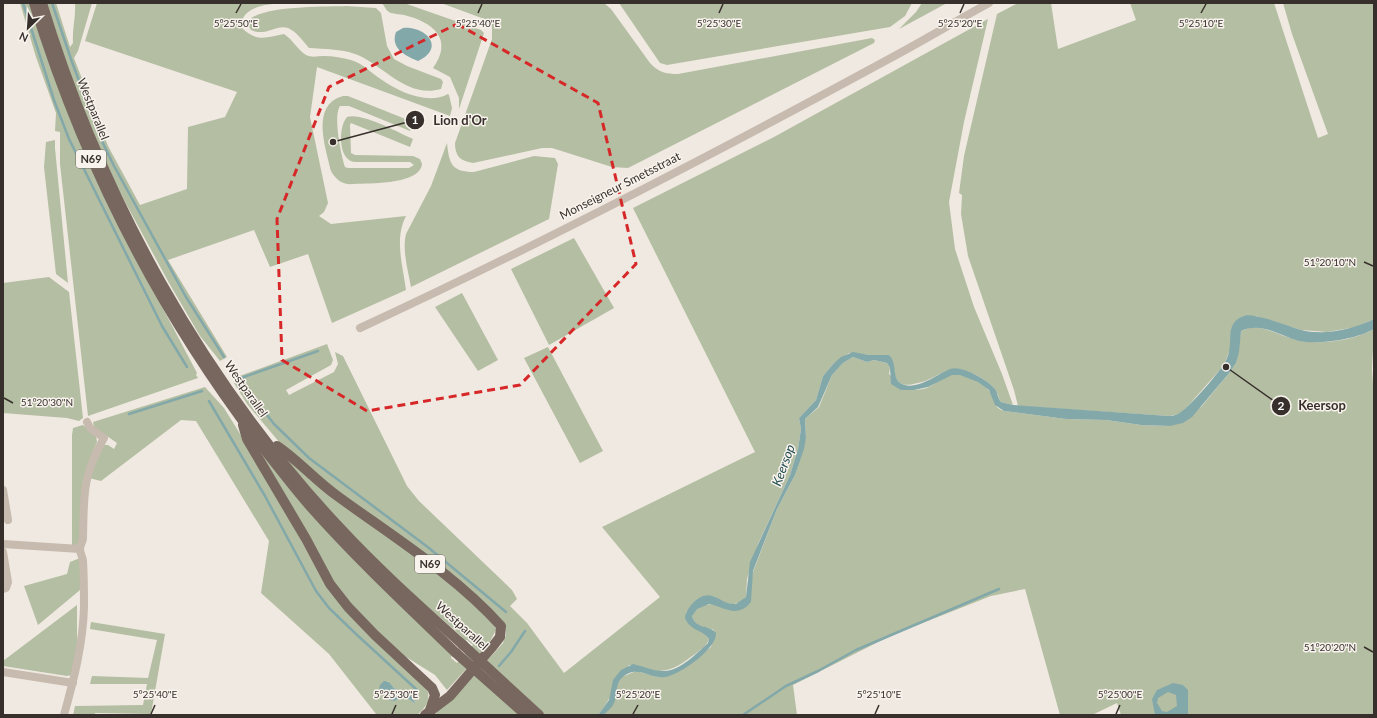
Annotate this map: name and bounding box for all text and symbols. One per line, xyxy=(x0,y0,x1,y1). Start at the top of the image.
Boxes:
north arrow xyxy=(8,8,48,48)
text: 5°25'50"E xyxy=(214,17,259,29)
text: 5°25'40"E xyxy=(456,17,501,29)
text: 5°25'30"E xyxy=(697,17,742,29)
text: 5°25'20"E xyxy=(938,17,983,29)
text: 5°25'10"E xyxy=(1179,17,1224,29)
text: N xyxy=(17,30,30,45)
street label: Westparallel xyxy=(74,76,113,142)
callout: Lion d'Or xyxy=(405,108,495,133)
text: 1 xyxy=(412,112,419,127)
text: Lion d'Or xyxy=(433,112,487,128)
street label: Monseigneur Smetsstraat xyxy=(557,148,683,223)
road number: N69 xyxy=(76,150,106,168)
text: 51°20'10"N xyxy=(1304,256,1356,268)
street label: Westparallel xyxy=(222,358,271,420)
callout: Keersop xyxy=(1271,393,1354,418)
text: 51°20'30"N xyxy=(21,396,73,408)
text: Keersop xyxy=(1298,397,1346,413)
text: 2 xyxy=(1278,398,1285,413)
water label: Keersop xyxy=(768,442,798,488)
road number: N69 xyxy=(415,555,445,573)
street label: Westparallel xyxy=(433,598,492,653)
text: 51°20'20"N xyxy=(1304,641,1356,653)
text: 5°25'40"E xyxy=(133,688,178,700)
text: 5°25'30"E xyxy=(374,688,419,700)
text: 5°25'20"E xyxy=(616,688,661,700)
text: 5°25'10"E xyxy=(857,688,902,700)
text: 5°25'00"E xyxy=(1098,688,1143,700)

